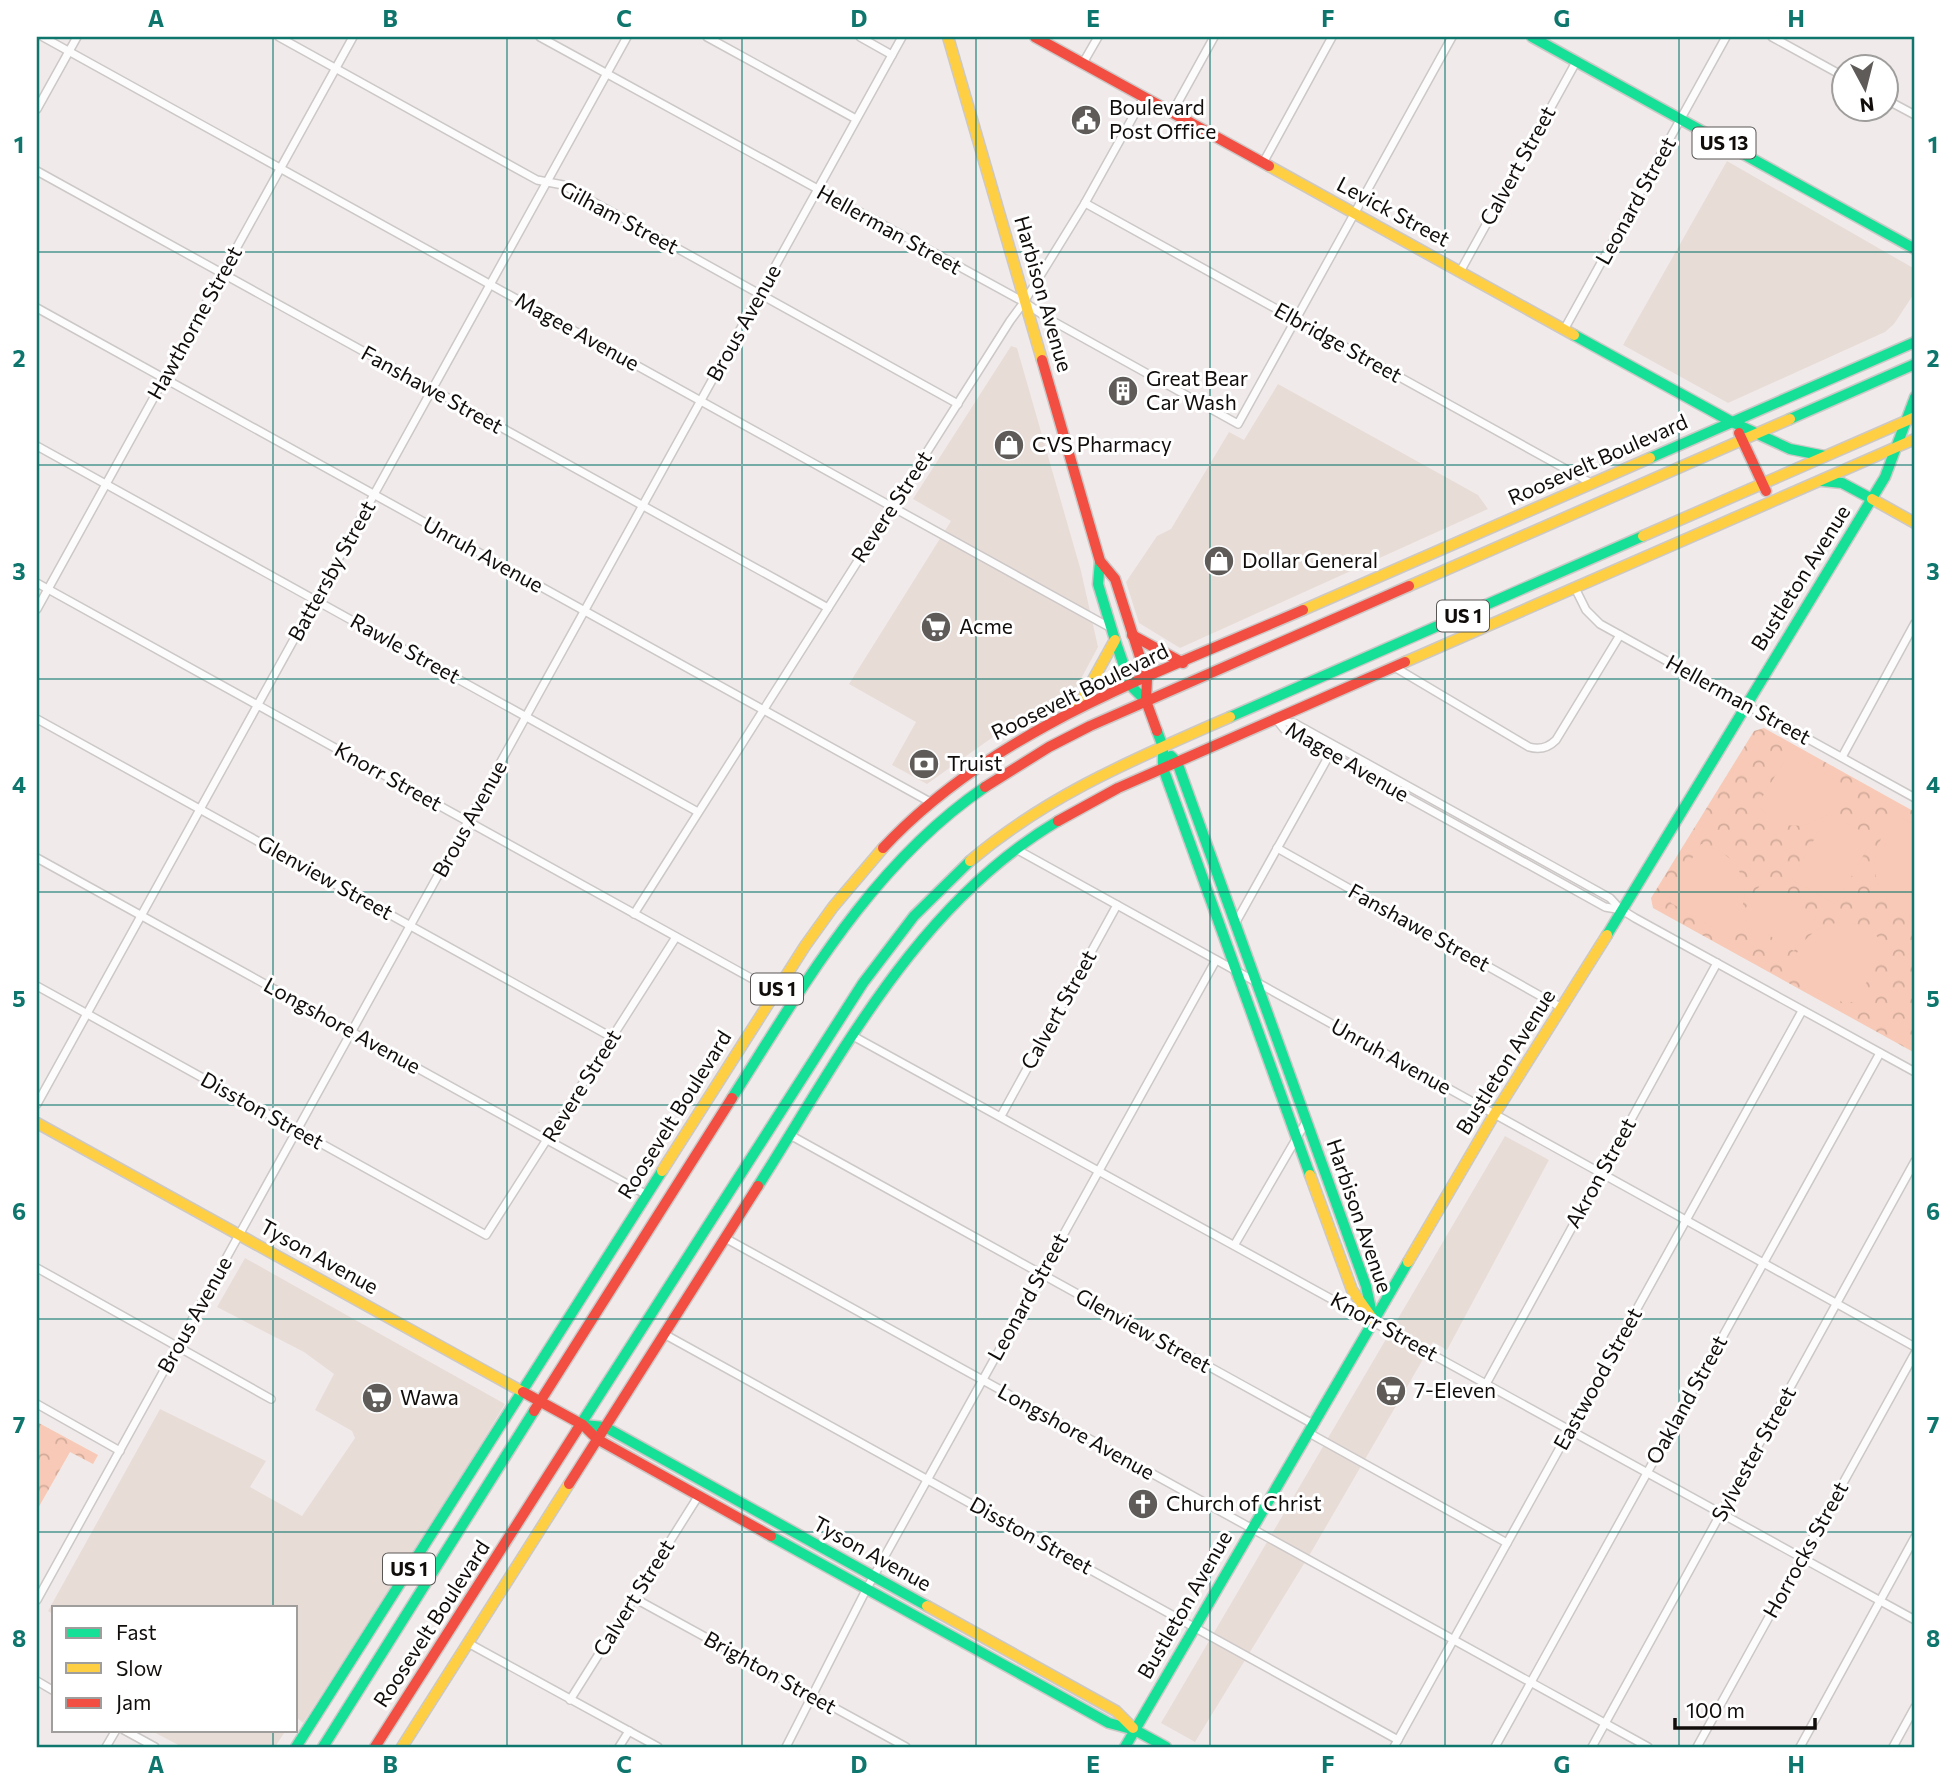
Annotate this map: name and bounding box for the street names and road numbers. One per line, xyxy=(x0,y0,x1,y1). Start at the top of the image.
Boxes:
street label: Calvert Street xyxy=(1474,101,1560,229)
road number: US 13 xyxy=(1692,127,1756,158)
street label: Leonard Street xyxy=(1589,132,1680,269)
street label: Levick Street xyxy=(1333,170,1454,251)
street label: Gilham Street xyxy=(556,175,683,258)
street label: Hellerman Street xyxy=(813,179,966,279)
street label: Harbison Avenue xyxy=(1010,213,1079,374)
street label: Hawthorne Street xyxy=(141,241,246,403)
street label: Brous Avenue xyxy=(700,260,785,385)
street label: Magee Avenue xyxy=(511,286,644,375)
street label: Elbridge Street xyxy=(1271,296,1407,387)
street label: Fanshawe Street xyxy=(358,339,508,438)
street label: Roosevelt Boulevard xyxy=(1504,408,1691,509)
street label: Revere Street xyxy=(845,446,936,567)
street label: Battersby Street xyxy=(282,496,380,645)
street label: Bustleton Avenue xyxy=(1745,500,1855,655)
street label: Unruh Avenue xyxy=(419,510,548,597)
road number: US 1 xyxy=(1437,600,1489,632)
street label: Rawle Street xyxy=(347,607,465,688)
street label: Roosevelt Boulevard xyxy=(987,637,1172,744)
street label: Hellerman Street xyxy=(1662,649,1815,749)
street label: Magee Avenue xyxy=(1282,715,1414,806)
street label: Knorr Street xyxy=(331,736,447,815)
street label: Brous Avenue xyxy=(426,756,511,881)
street label: Glenview Street xyxy=(254,829,398,924)
street label: Fanshawe Street xyxy=(1345,877,1495,976)
street label: Calvert Street xyxy=(1015,945,1101,1073)
street label: Longshore Avenue xyxy=(260,971,425,1078)
road number: US 1 xyxy=(751,973,803,1004)
street label: Bustleton Avenue xyxy=(1450,984,1560,1139)
street label: Unruh Avenue xyxy=(1327,1012,1456,1099)
street label: Revere Street xyxy=(536,1024,625,1146)
street label: Roosevelt Boulevard xyxy=(612,1025,736,1203)
street label: Disston Street xyxy=(197,1066,328,1154)
street label: Akron Street xyxy=(1559,1113,1640,1232)
street label: Harbison Avenue xyxy=(1322,1135,1398,1296)
street label: Tyson Avenue xyxy=(256,1213,383,1298)
street label: Leonard Street xyxy=(981,1228,1072,1365)
street label: Brous Avenue xyxy=(151,1252,236,1377)
street label: Glenview Street xyxy=(1072,1282,1216,1377)
street label: Knorr Street xyxy=(1327,1286,1443,1365)
street label: Eastwood Street xyxy=(1547,1303,1646,1454)
street label: Oakland Street xyxy=(1640,1331,1731,1468)
street label: Longshore Avenue xyxy=(994,1377,1159,1484)
street label: Sylvester Street xyxy=(1705,1381,1800,1525)
street label: Horrocks Street xyxy=(1757,1477,1852,1622)
street label: Disston Street xyxy=(966,1491,1097,1579)
street label: Tyson Avenue xyxy=(809,1510,936,1595)
street label: Bustleton Avenue xyxy=(1131,1526,1236,1683)
street label: Calvert Street xyxy=(587,1534,678,1660)
street label: Roosevelt Boulevard xyxy=(367,1535,494,1711)
road number: US 1 xyxy=(383,1554,435,1584)
street label: Brighton Street xyxy=(700,1625,841,1718)

